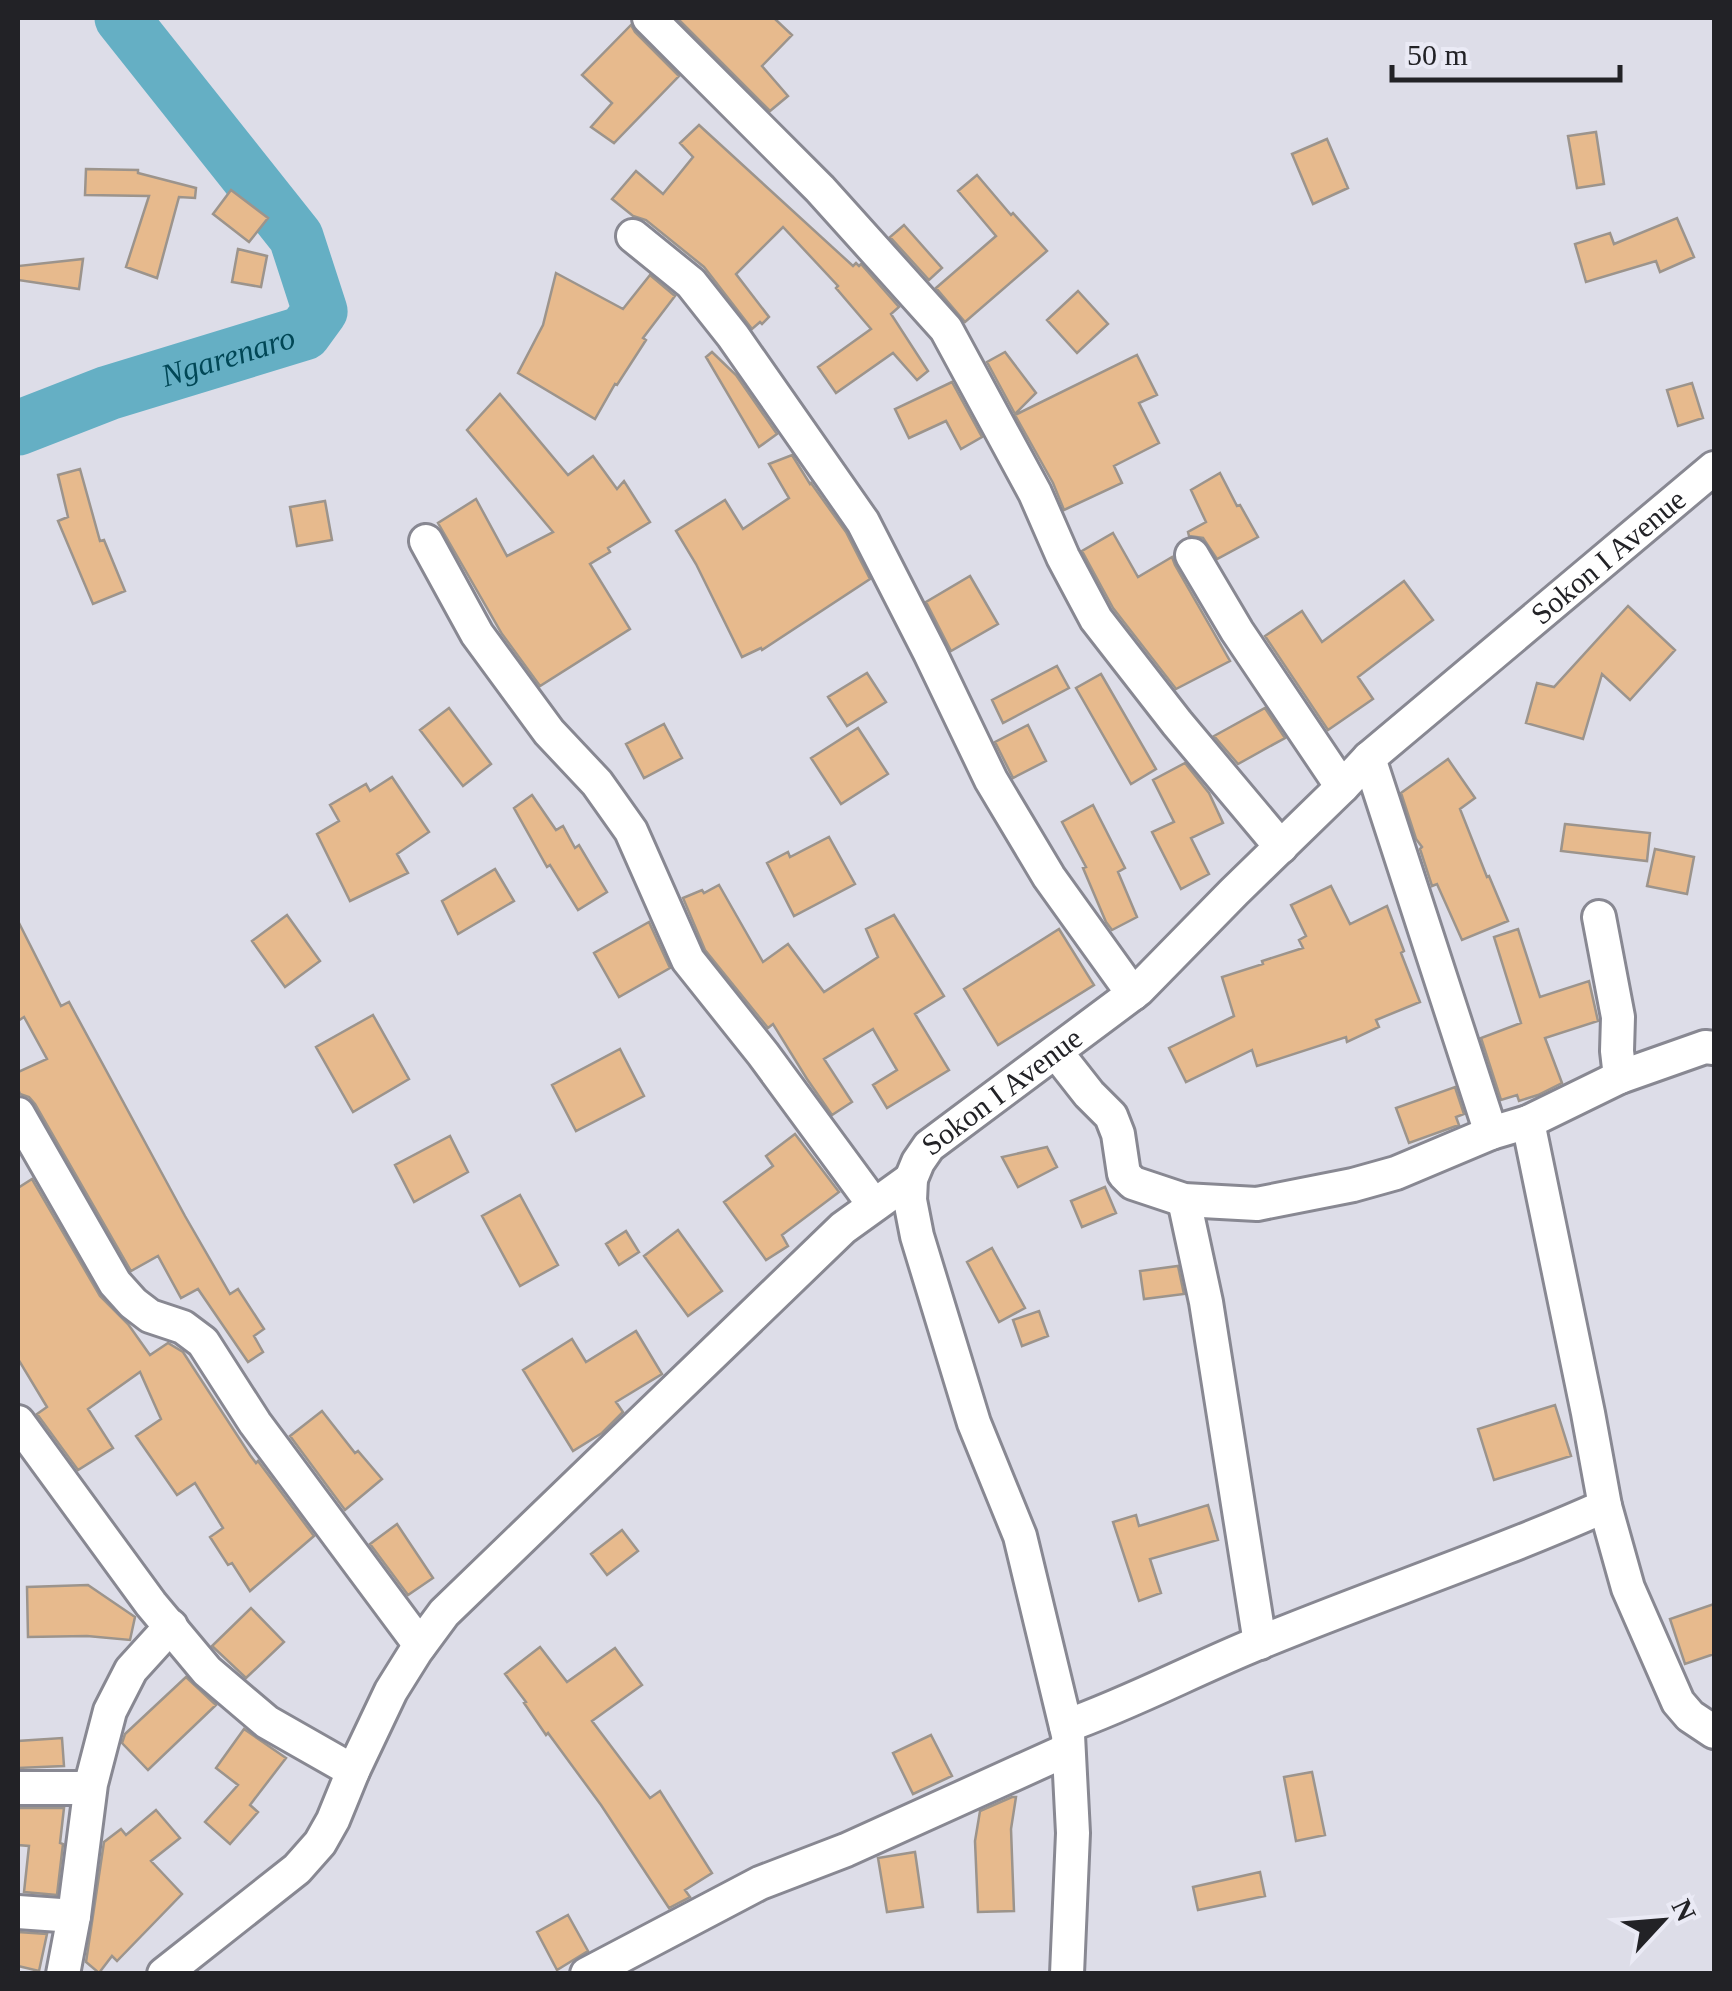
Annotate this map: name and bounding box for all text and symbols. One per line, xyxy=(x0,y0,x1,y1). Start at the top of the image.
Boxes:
scale bar xyxy=(1392,20,1620,82)
text: 50 m xyxy=(1407,38,1468,71)
water label: Ngarenaro xyxy=(156,319,299,394)
street label: Sokon I Avenue xyxy=(1524,482,1692,630)
street label: Sokon I Avenue xyxy=(915,1021,1088,1162)
north arrow xyxy=(1612,1871,1712,1971)
text: N xyxy=(1666,1894,1702,1926)

